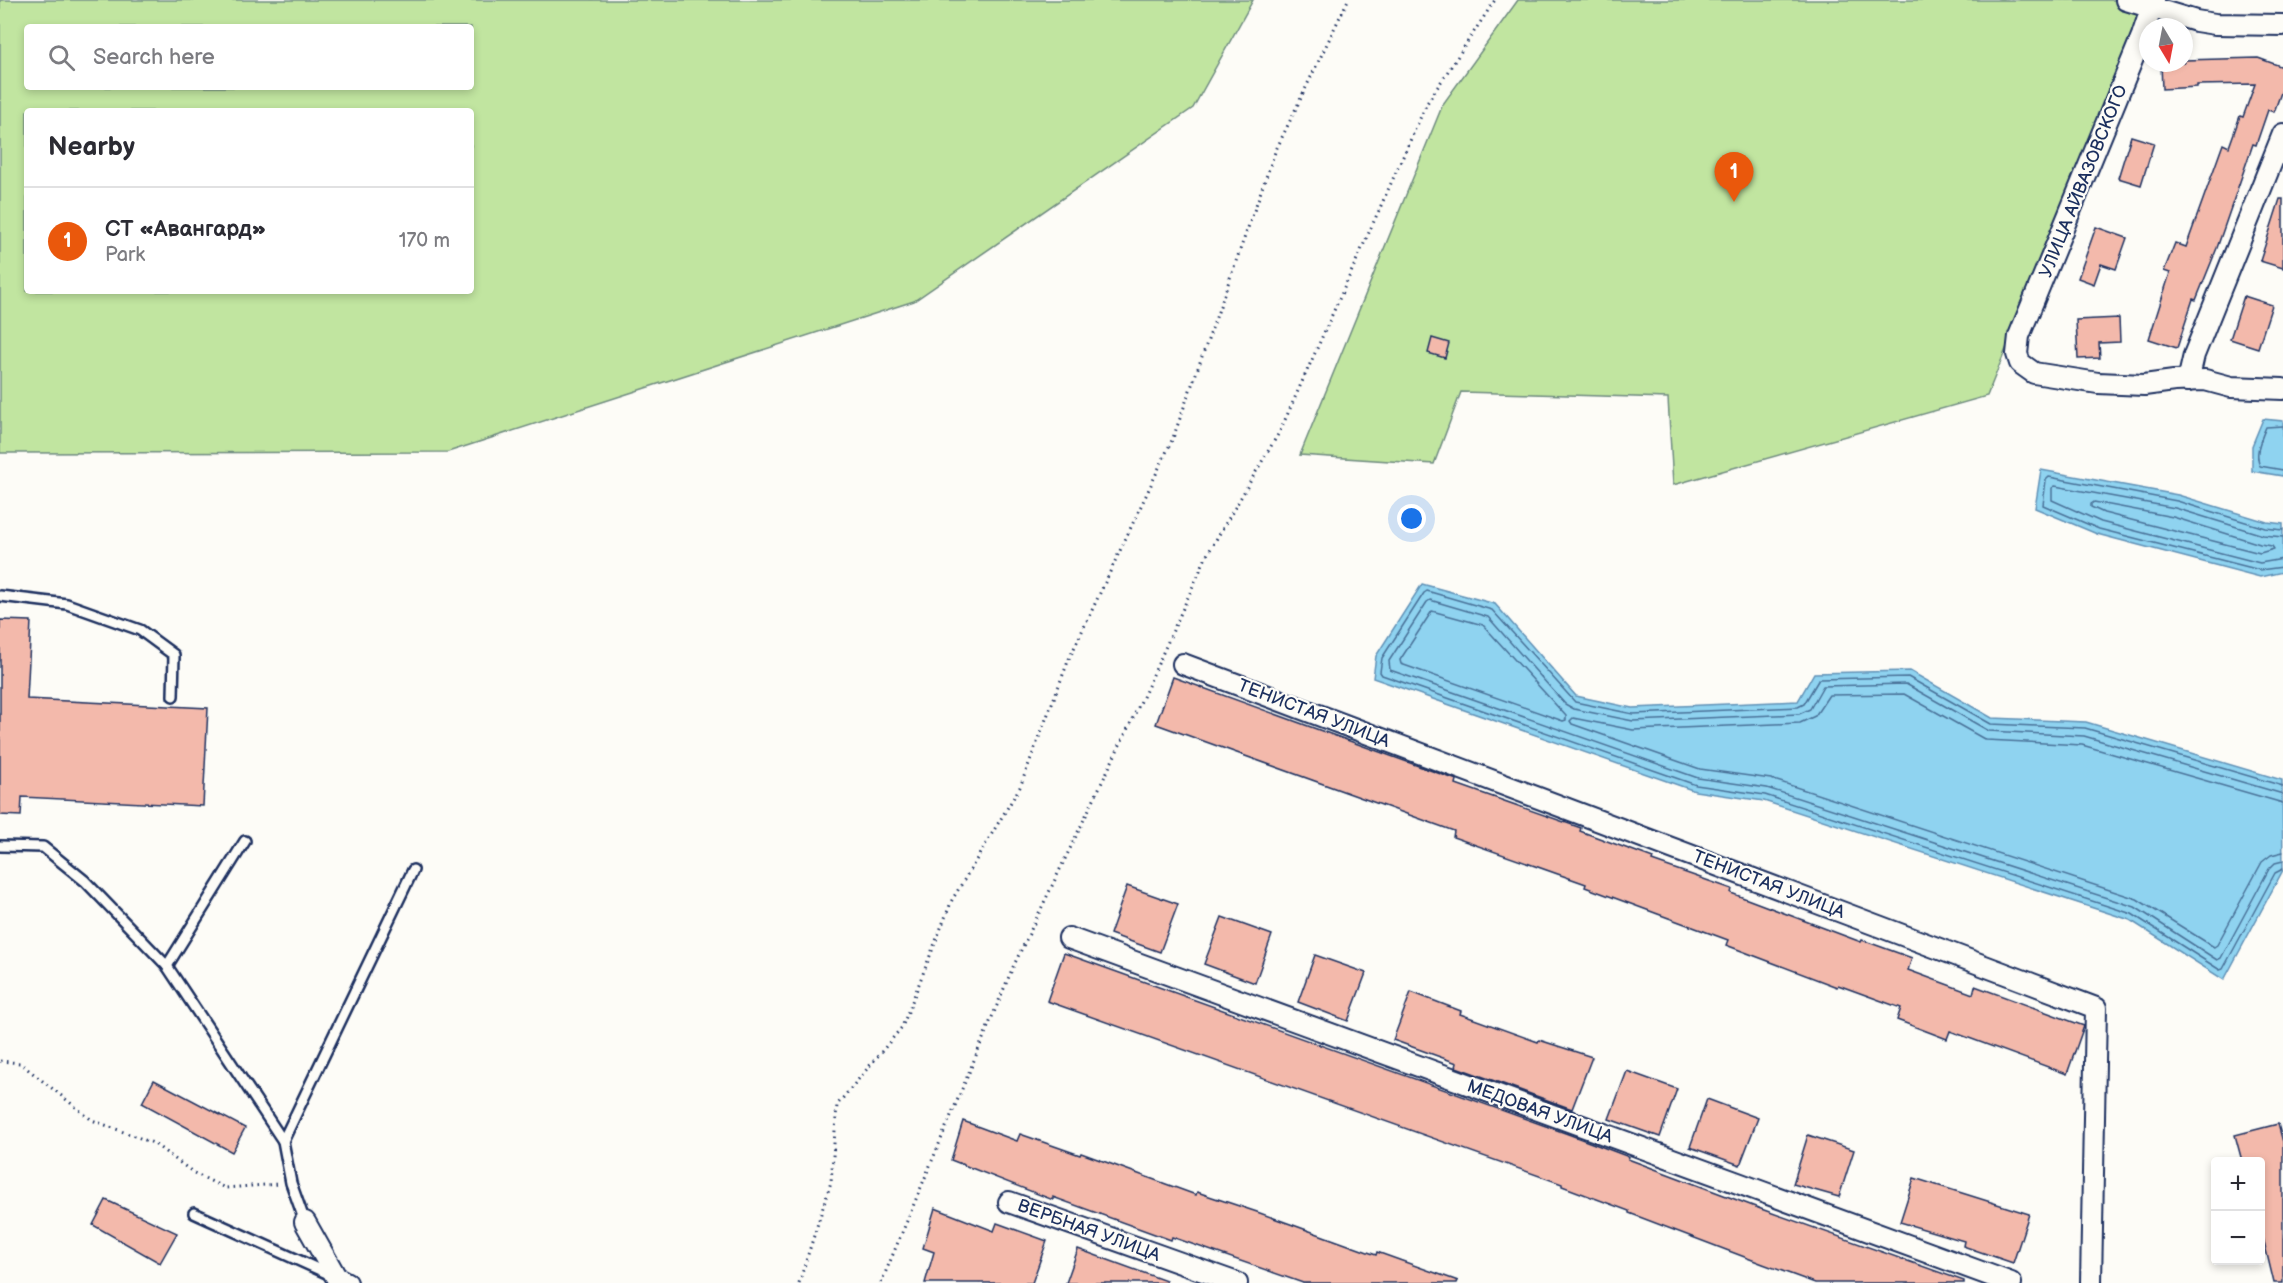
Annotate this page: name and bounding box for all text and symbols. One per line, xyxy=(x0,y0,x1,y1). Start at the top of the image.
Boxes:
north arrow xyxy=(2139,18,2193,72)
search box xyxy=(24,24,474,90)
icon: search xyxy=(45,41,78,74)
text: Search here xyxy=(93,44,215,71)
street label: УЛИЦА АЙВАЗОВСКОГО xyxy=(2035,82,2132,281)
text: Nearby xyxy=(48,132,135,163)
pin: 1 xyxy=(1714,152,1754,202)
text: СТ «Авангард» xyxy=(105,216,266,243)
text: 1 xyxy=(63,229,72,253)
text: 170 m xyxy=(399,229,450,253)
text: Park xyxy=(105,243,145,267)
your location xyxy=(1397,504,1426,533)
street label: ТЕНИСТАЯ УЛИЦА xyxy=(1235,675,1393,752)
street label: ТЕНИСТАЯ УЛИЦА xyxy=(1690,846,1848,923)
street label: МЕДОВАЯ УЛИЦА xyxy=(1464,1075,1616,1148)
map controls xyxy=(2211,1157,2265,1265)
button: + xyxy=(2211,1157,2265,1211)
street label: ВЕРБНАЯ УЛИЦА xyxy=(1015,1195,1163,1266)
button: − xyxy=(2211,1211,2265,1265)

